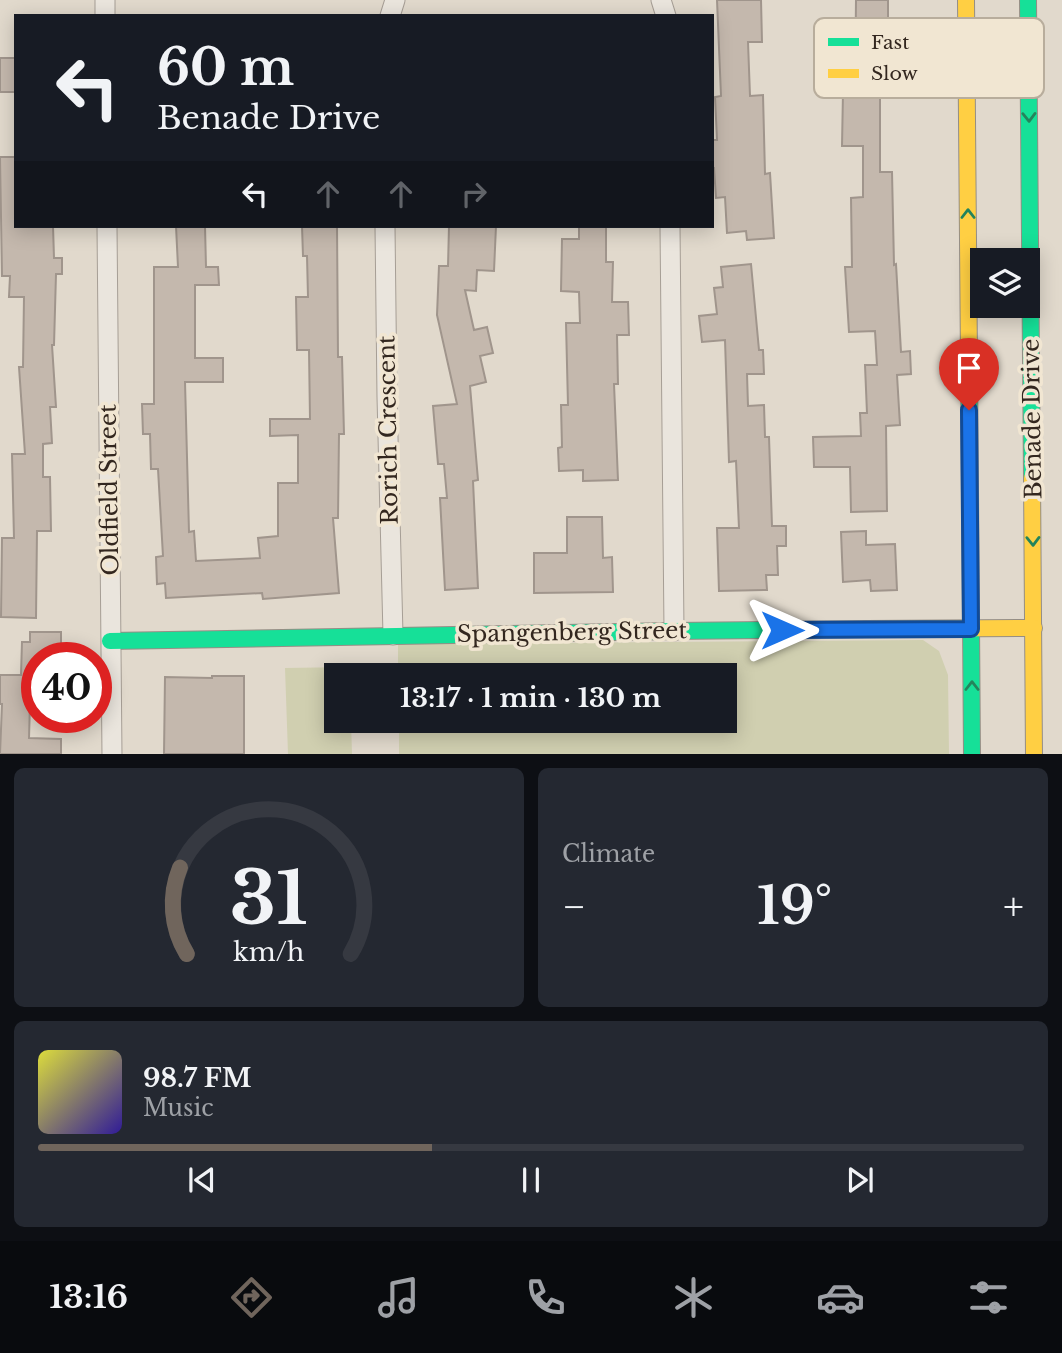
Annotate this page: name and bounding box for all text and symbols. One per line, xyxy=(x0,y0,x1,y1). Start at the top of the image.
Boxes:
legend xyxy=(814,18,1044,98)
text: Fast xyxy=(871,31,910,54)
text: 60 m xyxy=(157,37,294,98)
icon: left xyxy=(42,42,133,133)
text: Slow xyxy=(871,62,918,85)
text: Benade Drive xyxy=(157,98,380,138)
one-way arrow xyxy=(1021,112,1037,123)
icon: left xyxy=(236,175,274,213)
icon: ahead xyxy=(309,175,347,213)
icon: ahead xyxy=(382,175,420,213)
icon: right xyxy=(455,175,493,213)
one-way arrow xyxy=(960,208,976,219)
map controls xyxy=(970,248,1040,318)
button: layers xyxy=(970,248,1040,318)
street label: Rorich Crescent xyxy=(372,335,404,525)
pin xyxy=(939,338,999,410)
street label: Benade Drive xyxy=(1017,339,1047,499)
icon: arrive xyxy=(950,349,988,387)
street label: Oldfield Street xyxy=(94,404,124,576)
one-way arrow xyxy=(1025,536,1041,546)
position arrow xyxy=(745,593,819,667)
street label: Spangenberg Street xyxy=(457,616,688,648)
speed limit sign: 40 xyxy=(21,642,112,733)
one-way arrow xyxy=(964,681,979,692)
text: 13:17 · 1 min · 130 m xyxy=(400,682,661,714)
text: Climate xyxy=(562,840,655,868)
text: 31 xyxy=(230,853,308,944)
text: 19° xyxy=(757,874,832,938)
text: − xyxy=(562,883,586,930)
text: + xyxy=(1003,883,1024,930)
text: km/h xyxy=(234,936,304,967)
text: 98.7 FM xyxy=(143,1062,251,1094)
text: Music xyxy=(143,1094,214,1122)
icon: previous xyxy=(183,1161,221,1199)
icon: pause xyxy=(512,1161,550,1199)
icon: next xyxy=(841,1161,879,1199)
icon: directions xyxy=(227,1273,276,1322)
icon: music xyxy=(374,1273,423,1322)
icon: phone xyxy=(521,1273,570,1322)
icon: climate xyxy=(669,1273,718,1322)
icon: car xyxy=(816,1273,865,1322)
icon: filters xyxy=(964,1273,1013,1322)
text: 13:16 xyxy=(49,1277,128,1317)

